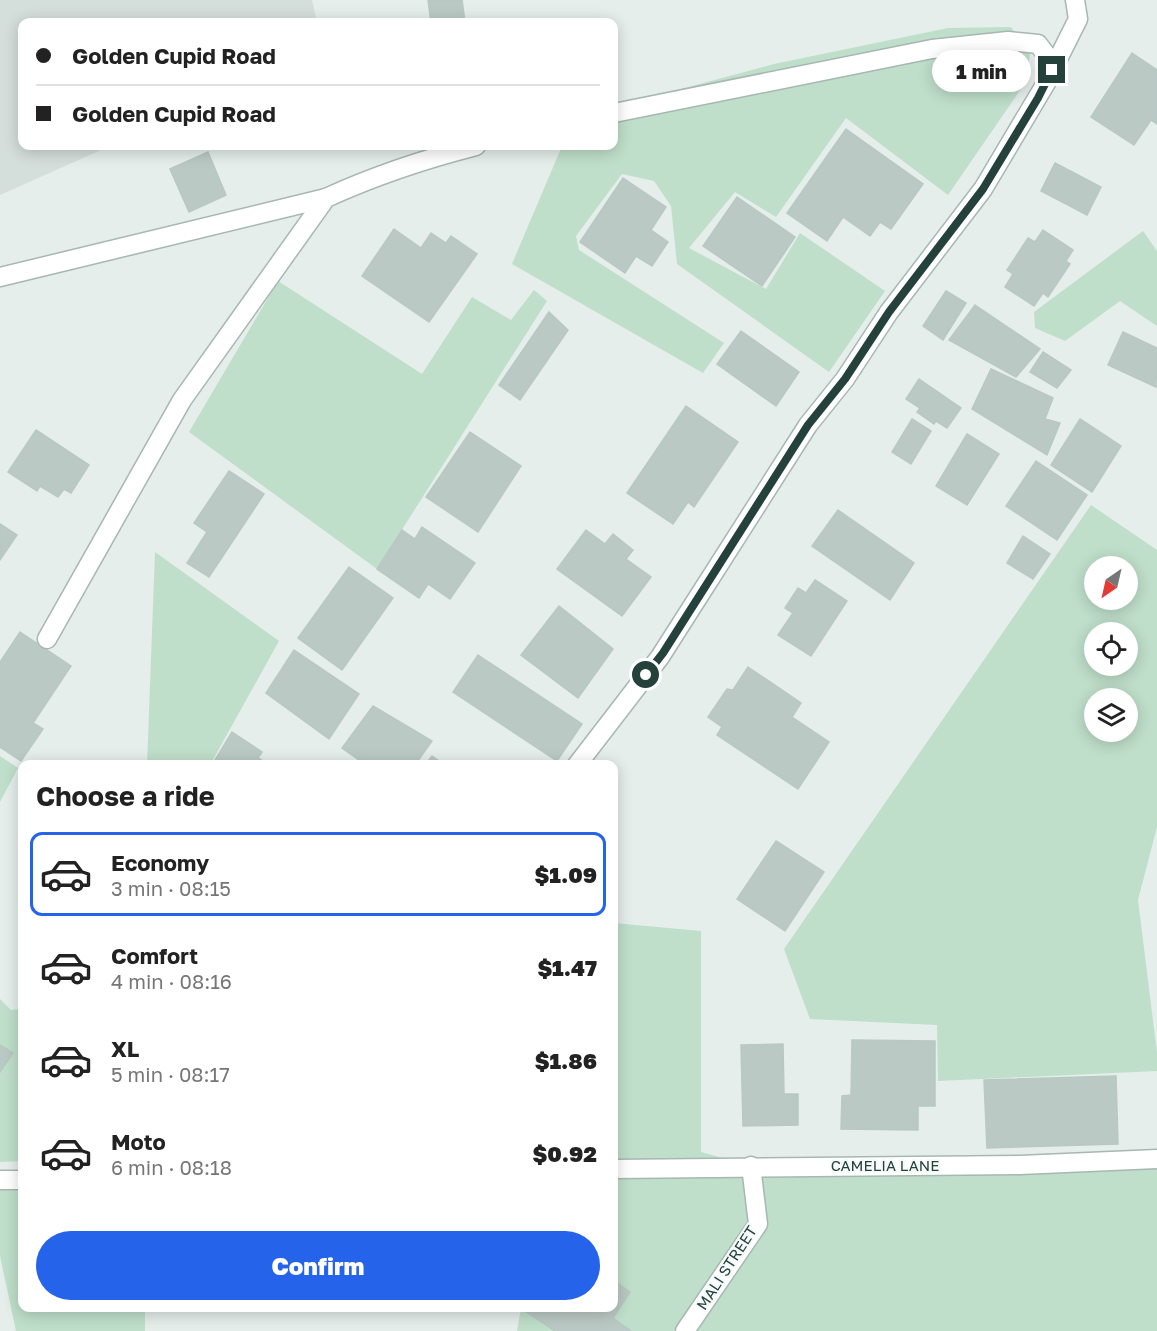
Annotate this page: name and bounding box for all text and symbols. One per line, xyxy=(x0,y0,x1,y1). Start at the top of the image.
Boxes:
text: Golden Cupid Road xyxy=(72,42,276,69)
callout: 1 min xyxy=(932,49,1031,91)
route end xyxy=(1038,56,1065,83)
text: 1 min xyxy=(956,59,1007,83)
text: Golden Cupid Road xyxy=(72,100,276,127)
north arrow xyxy=(1084,556,1138,610)
map controls xyxy=(1084,556,1138,742)
button: locate xyxy=(1084,622,1138,676)
route start xyxy=(632,661,659,688)
button: layers xyxy=(1084,688,1138,742)
text: Choose a ride xyxy=(36,780,215,812)
icon: car xyxy=(39,847,93,901)
text: Economy xyxy=(111,849,209,876)
text: $1.09 xyxy=(535,861,597,888)
text: 3 min · 08:15 xyxy=(111,876,231,900)
icon: car xyxy=(39,940,93,994)
text: Comfort xyxy=(111,942,198,969)
text: $1.47 xyxy=(537,954,597,981)
text: 4 min · 08:16 xyxy=(111,969,232,993)
icon: car xyxy=(39,1033,93,1087)
text: XL xyxy=(111,1035,139,1062)
text: $1.86 xyxy=(535,1047,597,1074)
text: 5 min · 08:17 xyxy=(111,1062,230,1086)
icon: car xyxy=(39,1126,93,1180)
text: Moto xyxy=(111,1128,166,1155)
text: $0.92 xyxy=(533,1140,597,1167)
text: 6 min · 08:18 xyxy=(111,1155,232,1179)
street label: CAMELIA LANE xyxy=(831,1156,939,1174)
street label: MALI STREET xyxy=(692,1222,760,1313)
button: Confirm xyxy=(36,1231,600,1300)

